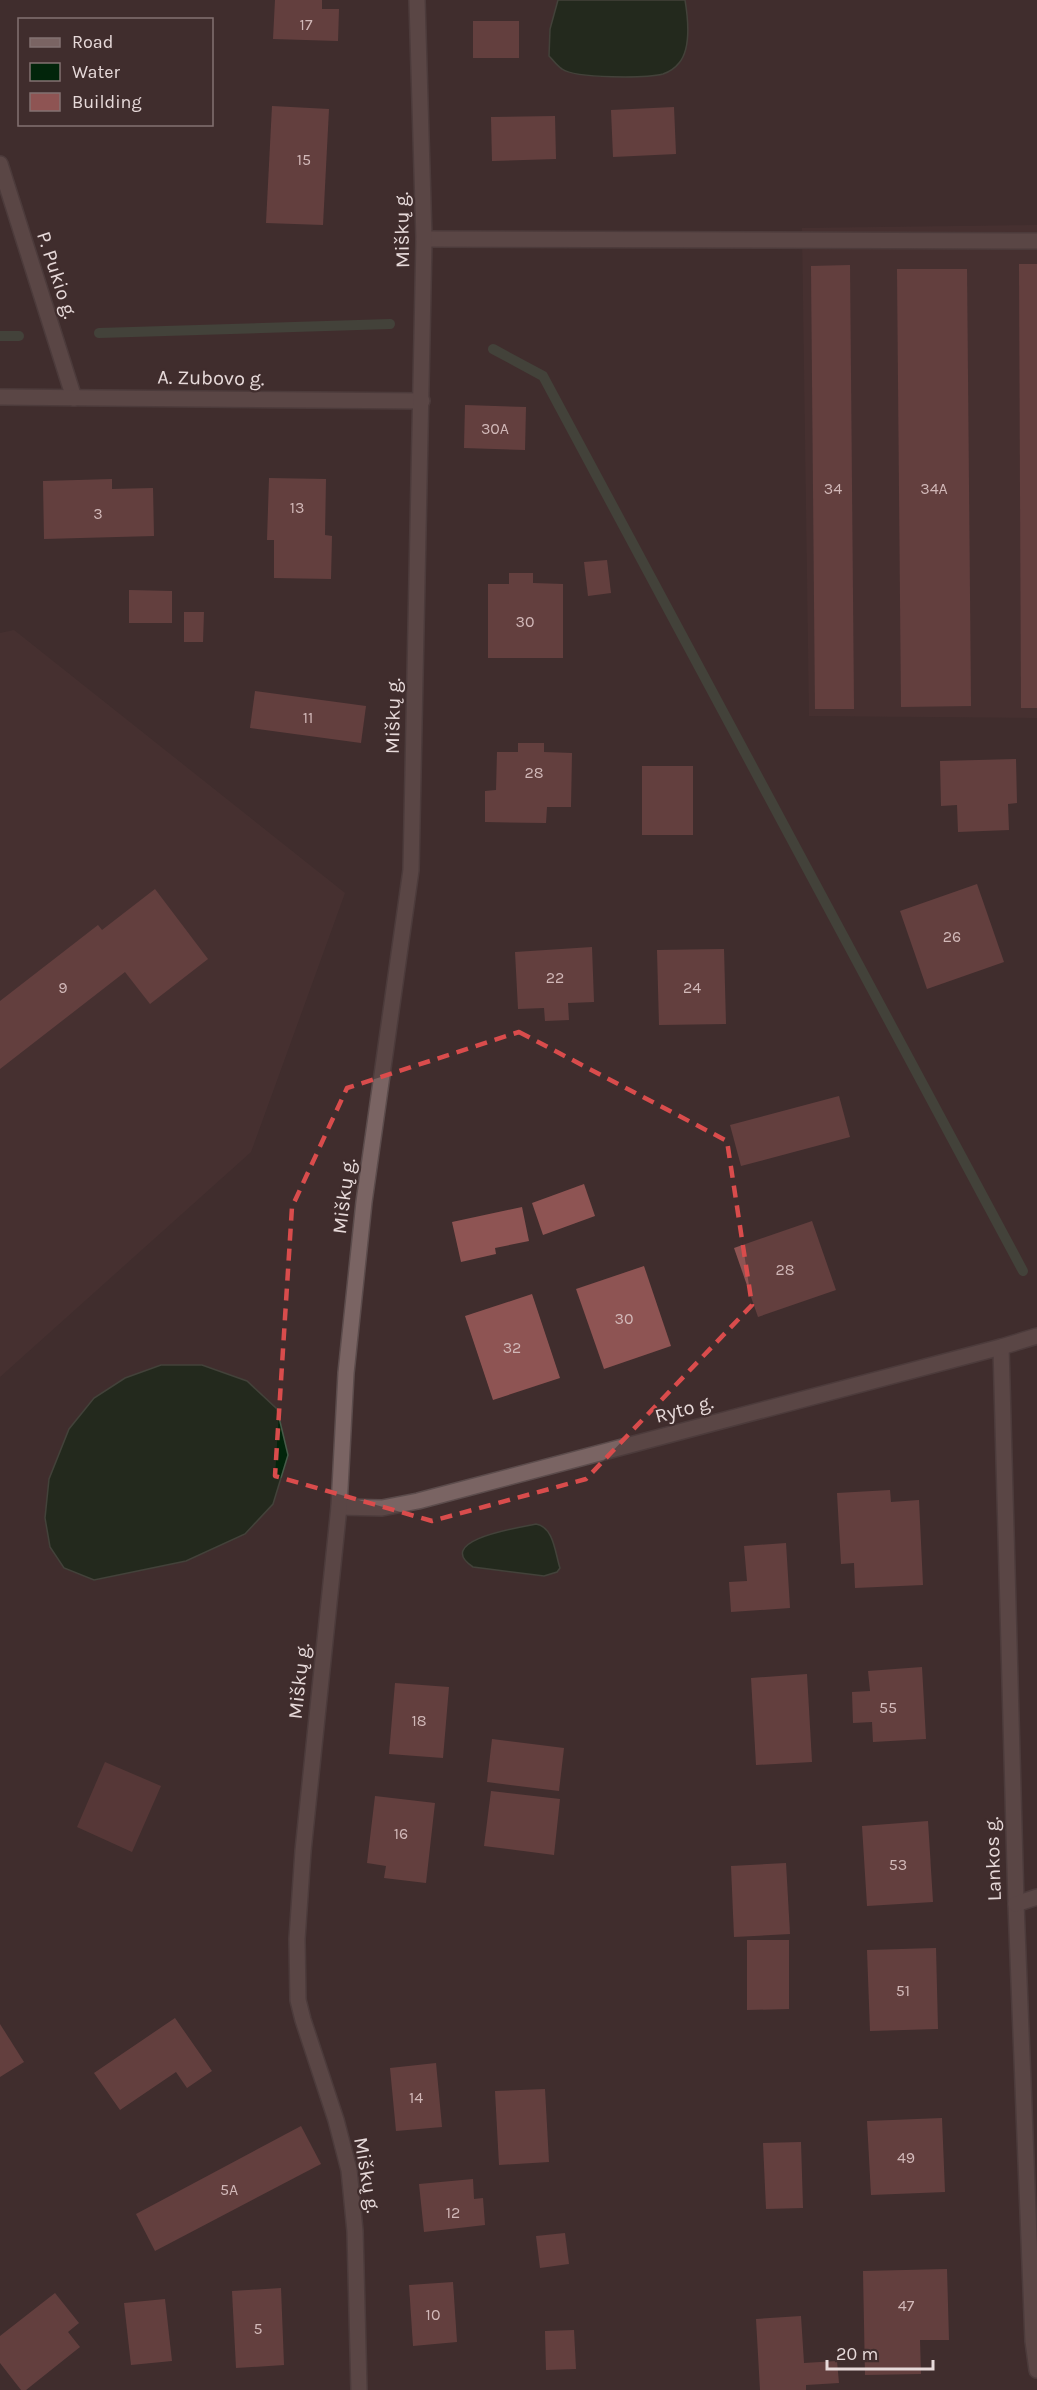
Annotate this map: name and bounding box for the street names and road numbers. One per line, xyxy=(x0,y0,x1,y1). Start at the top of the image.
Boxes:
street label: Miškų g. xyxy=(390,192,414,268)
street label: P. Pukio g. xyxy=(32,228,82,322)
street label: A. Zubovo g. xyxy=(157,366,265,390)
street label: Miškų g. xyxy=(381,678,405,754)
street label: Miškų g. xyxy=(328,1157,360,1235)
street label: Ryto g. xyxy=(652,1390,716,1428)
street label: Miškų g. xyxy=(284,1642,314,1720)
street label: Lankos g. xyxy=(980,1816,1006,1902)
street label: Miškų g. xyxy=(349,2135,385,2215)

